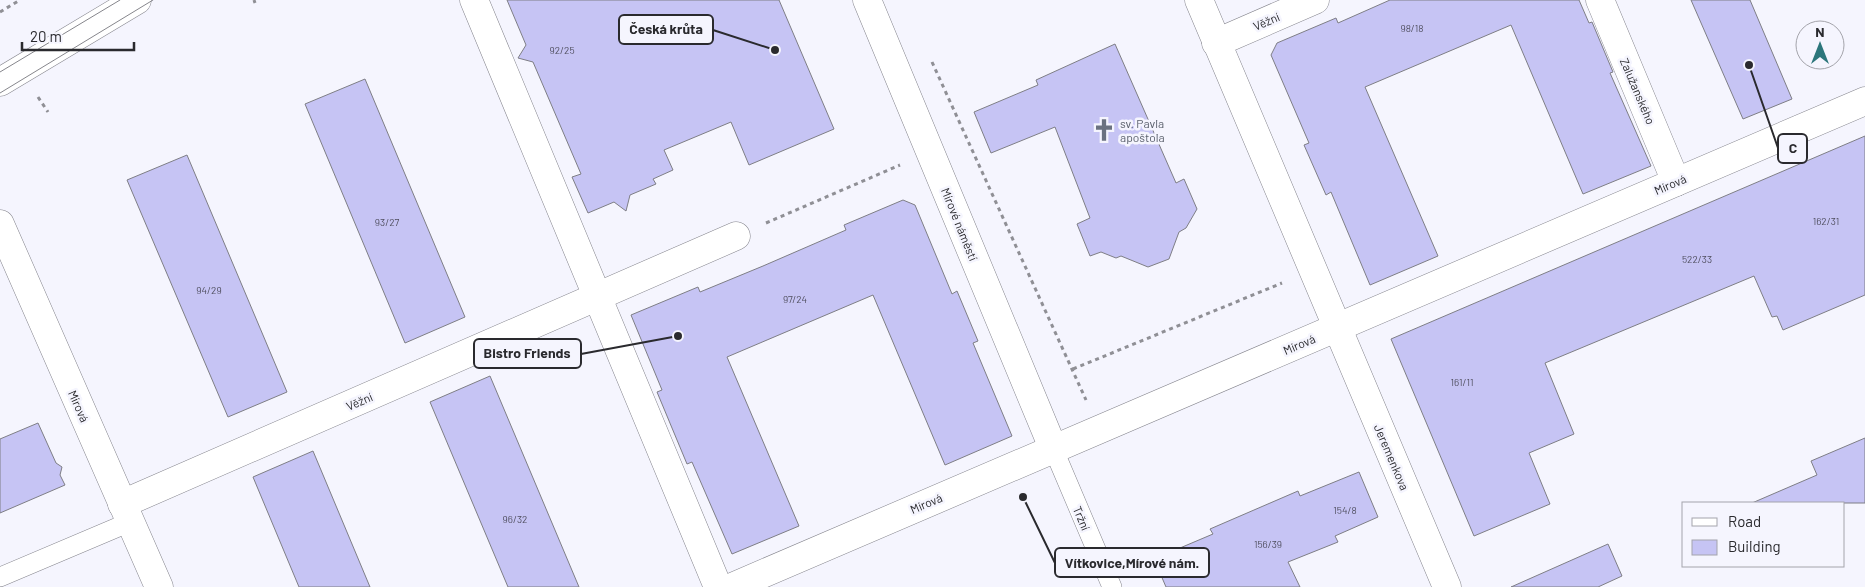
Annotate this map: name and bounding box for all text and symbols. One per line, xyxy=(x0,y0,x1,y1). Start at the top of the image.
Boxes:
street label: Věžní xyxy=(1251,9,1282,33)
callout: Česká krůta xyxy=(619,15,713,44)
scale bar xyxy=(22,20,135,52)
text: Česká krůta xyxy=(629,20,703,37)
north arrow xyxy=(1795,20,1845,70)
house number: 98/18 xyxy=(1400,22,1424,34)
text: N xyxy=(1815,23,1825,40)
text: 20 m xyxy=(30,27,62,45)
house number: 92/25 xyxy=(549,44,575,56)
street label: Zalužanského xyxy=(1618,56,1658,126)
place label: sv. Pavla apoštola xyxy=(1120,116,1165,144)
church icon: sv. Pavla apoštola xyxy=(1091,117,1117,143)
callout: C xyxy=(1778,134,1807,163)
text: C xyxy=(1789,139,1797,156)
street label: Mírová xyxy=(1652,171,1688,197)
street label: Mírové náměstí xyxy=(939,185,981,263)
house number: 162/31 xyxy=(1813,215,1839,227)
house number: 93/27 xyxy=(375,216,399,228)
house number: 522/33 xyxy=(1682,253,1712,265)
house number: 94/29 xyxy=(196,284,222,296)
house number: 97/24 xyxy=(783,293,807,305)
street label: Mírová xyxy=(1281,331,1317,357)
callout: Bistro Friends xyxy=(474,339,581,368)
text: Bistro Friends xyxy=(484,344,570,361)
house number: 161/11 xyxy=(1451,376,1474,388)
street label: Mírová xyxy=(66,388,92,424)
street label: Věžní xyxy=(344,389,375,413)
street label: Jeremenkova xyxy=(1372,422,1412,492)
street label: Mírová xyxy=(908,490,944,516)
legend xyxy=(1682,502,1845,567)
street label: Tržní xyxy=(1071,504,1093,533)
house number: 154/8 xyxy=(1333,504,1357,516)
text: Road xyxy=(1728,512,1761,530)
house number: 96/32 xyxy=(503,513,527,525)
text: Building xyxy=(1728,537,1781,555)
house number: 156/39 xyxy=(1254,538,1282,550)
callout: Vítkovice,Mírové nám. xyxy=(1055,548,1209,577)
text: Vítkovice,Mírové nám. xyxy=(1065,554,1199,571)

